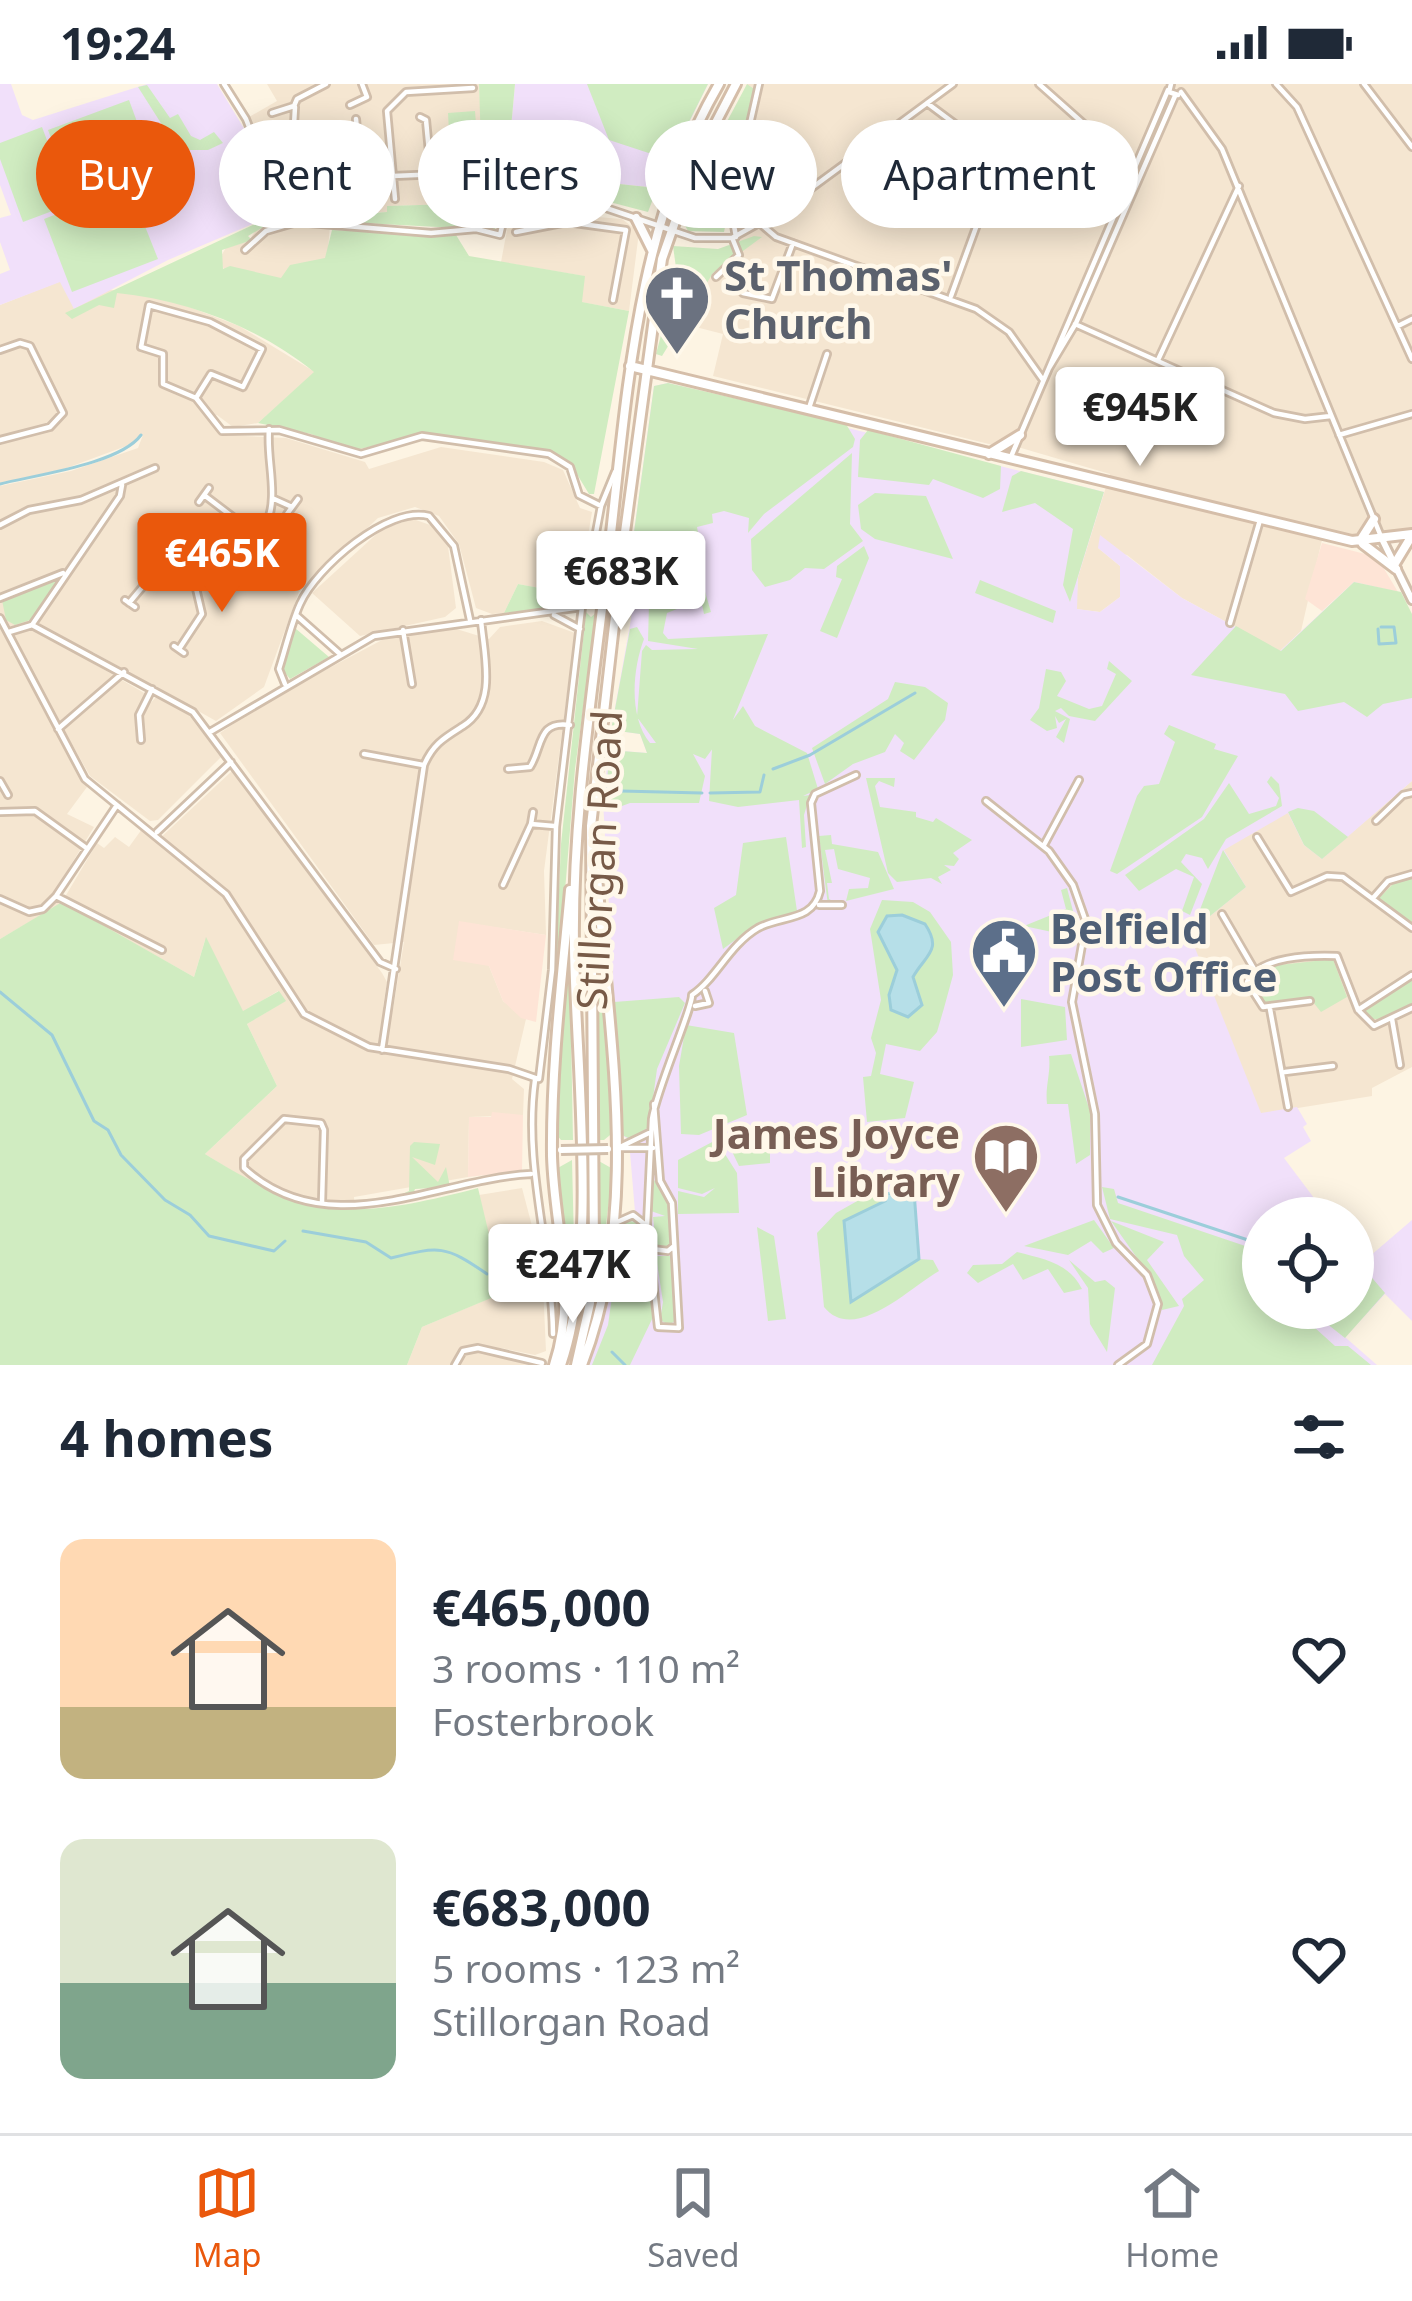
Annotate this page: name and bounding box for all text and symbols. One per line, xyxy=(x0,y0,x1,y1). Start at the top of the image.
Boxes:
text: 19:24 xyxy=(60,12,176,73)
chip: Buy xyxy=(36,120,195,228)
chip: Rent xyxy=(219,120,394,228)
chip: Filters xyxy=(418,120,621,228)
chip: New xyxy=(645,120,817,228)
chip: Apartment xyxy=(841,120,1138,228)
place label: St Thomas' Church xyxy=(724,246,952,351)
church icon: St Thomas' Church xyxy=(642,263,712,357)
pin: €945K xyxy=(1056,367,1224,469)
text: €945K xyxy=(1082,379,1198,432)
pin: €465K xyxy=(138,513,306,615)
text: €465K xyxy=(164,525,280,578)
pin: €683K xyxy=(537,531,705,633)
text: €683K xyxy=(563,543,679,596)
street label: Stillorgan Road xyxy=(562,709,634,1011)
place label: Belfield Post Office xyxy=(1050,899,1278,1004)
public building icon: Belfield Post Office xyxy=(969,916,1039,1010)
place label: James Joyce Library xyxy=(709,1104,960,1209)
library icon: James Joyce Library xyxy=(971,1121,1041,1215)
map controls xyxy=(1242,1197,1374,1329)
button: locate xyxy=(1242,1197,1374,1329)
pin: €247K xyxy=(489,1224,657,1326)
text: €247K xyxy=(515,1236,631,1289)
text: 4 homes xyxy=(60,1402,273,1472)
icon: filters xyxy=(1286,1404,1352,1470)
text: €465,000 xyxy=(432,1571,651,1641)
icon: home xyxy=(156,1587,300,1731)
icon: heart xyxy=(1286,1626,1352,1692)
text: 3 rooms · 110 m² xyxy=(432,1641,740,1694)
text: Fosterbrook xyxy=(432,1694,654,1747)
text: €683,000 xyxy=(432,1871,651,1941)
icon: home xyxy=(156,1887,300,2031)
icon: heart xyxy=(1286,1926,1352,1992)
text: 5 rooms · 123 m² xyxy=(432,1941,740,1994)
text: Stillorgan Road xyxy=(432,1994,711,2047)
tab: Map xyxy=(193,2160,262,2277)
tab: Saved xyxy=(647,2160,740,2277)
tab: Home xyxy=(1125,2160,1219,2277)

